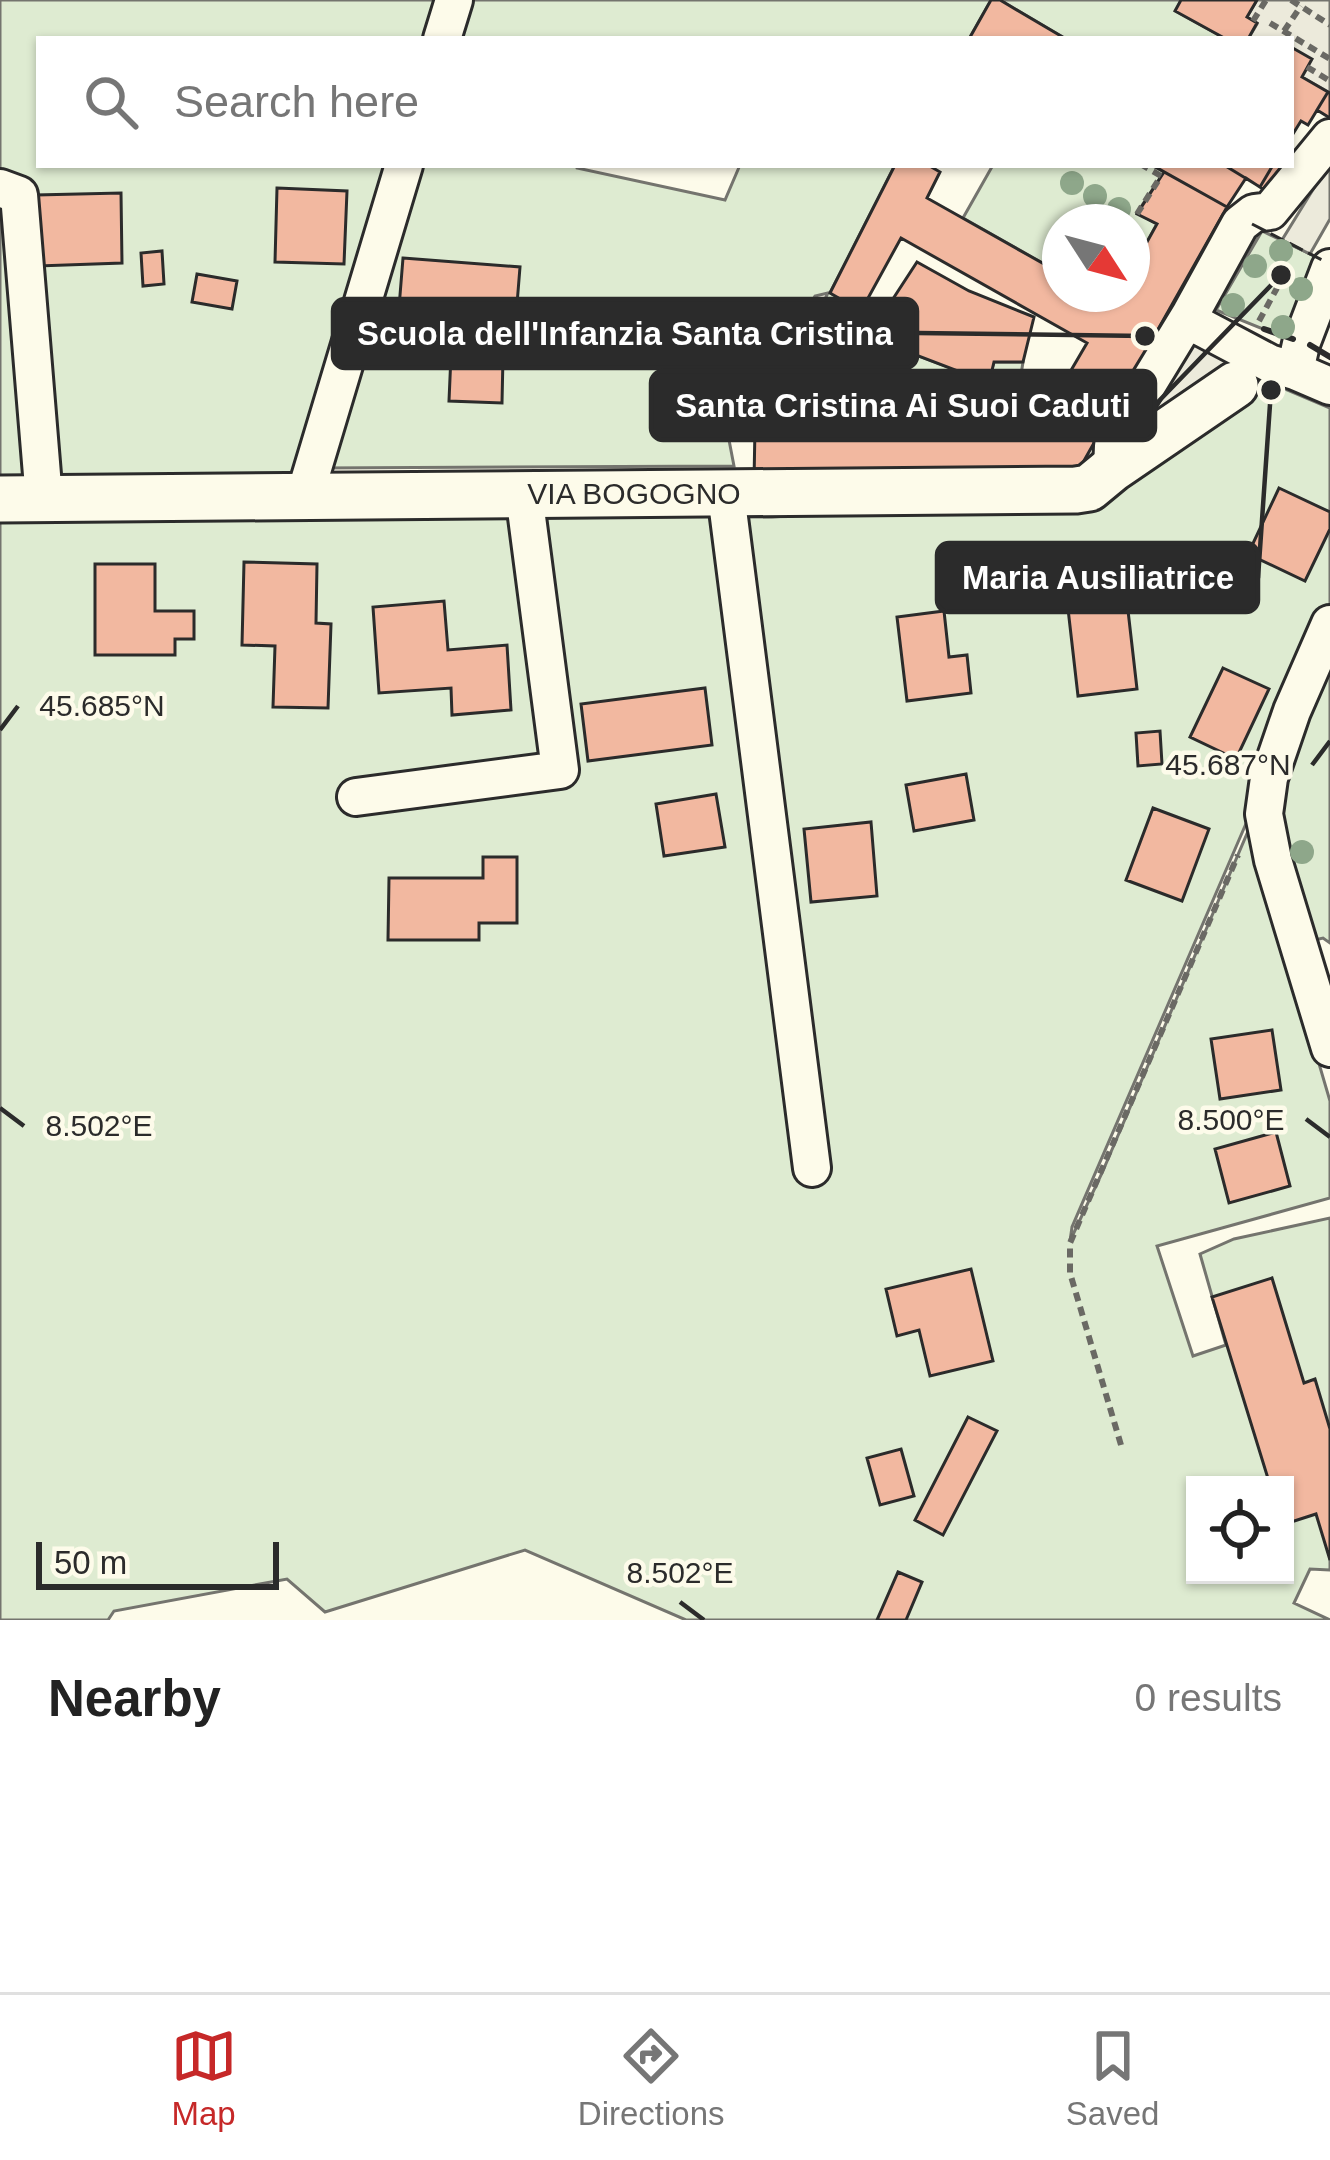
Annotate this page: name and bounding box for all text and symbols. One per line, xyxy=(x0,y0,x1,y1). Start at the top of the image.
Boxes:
search box xyxy=(36,36,1294,168)
icon: search xyxy=(78,69,144,135)
text: Search here xyxy=(174,76,419,127)
north arrow xyxy=(1042,204,1150,312)
callout: Scuola dell'Infanzia Santa Cristina xyxy=(333,299,917,368)
text: Scuola dell'Infanzia Santa Cristina xyxy=(357,315,894,352)
callout: Santa Cristina Ai Suoi Caduti xyxy=(651,371,1155,440)
text: Santa Cristina Ai Suoi Caduti xyxy=(675,387,1131,424)
street label: VIA BOGOGNO xyxy=(527,477,741,510)
callout: Maria Ausiliatrice xyxy=(937,543,1258,612)
text: Maria Ausiliatrice xyxy=(962,559,1234,596)
text: 45.685°N xyxy=(39,689,165,722)
text: 45.687°N xyxy=(1165,748,1291,781)
text: 8.500°E xyxy=(1177,1103,1285,1136)
text: 8.502°E xyxy=(45,1109,153,1142)
map controls xyxy=(1186,1476,1294,1584)
button: locate xyxy=(1186,1476,1294,1584)
scale bar xyxy=(36,1536,279,1589)
text: 50 m xyxy=(54,1544,127,1581)
text: 8.502°E xyxy=(626,1556,734,1589)
text: Nearby xyxy=(48,1670,221,1727)
text: 0 results xyxy=(1135,1676,1282,1719)
tab: Map xyxy=(171,2023,237,2133)
tab: Directions xyxy=(578,2023,725,2133)
tab: Saved xyxy=(1066,2023,1159,2133)

